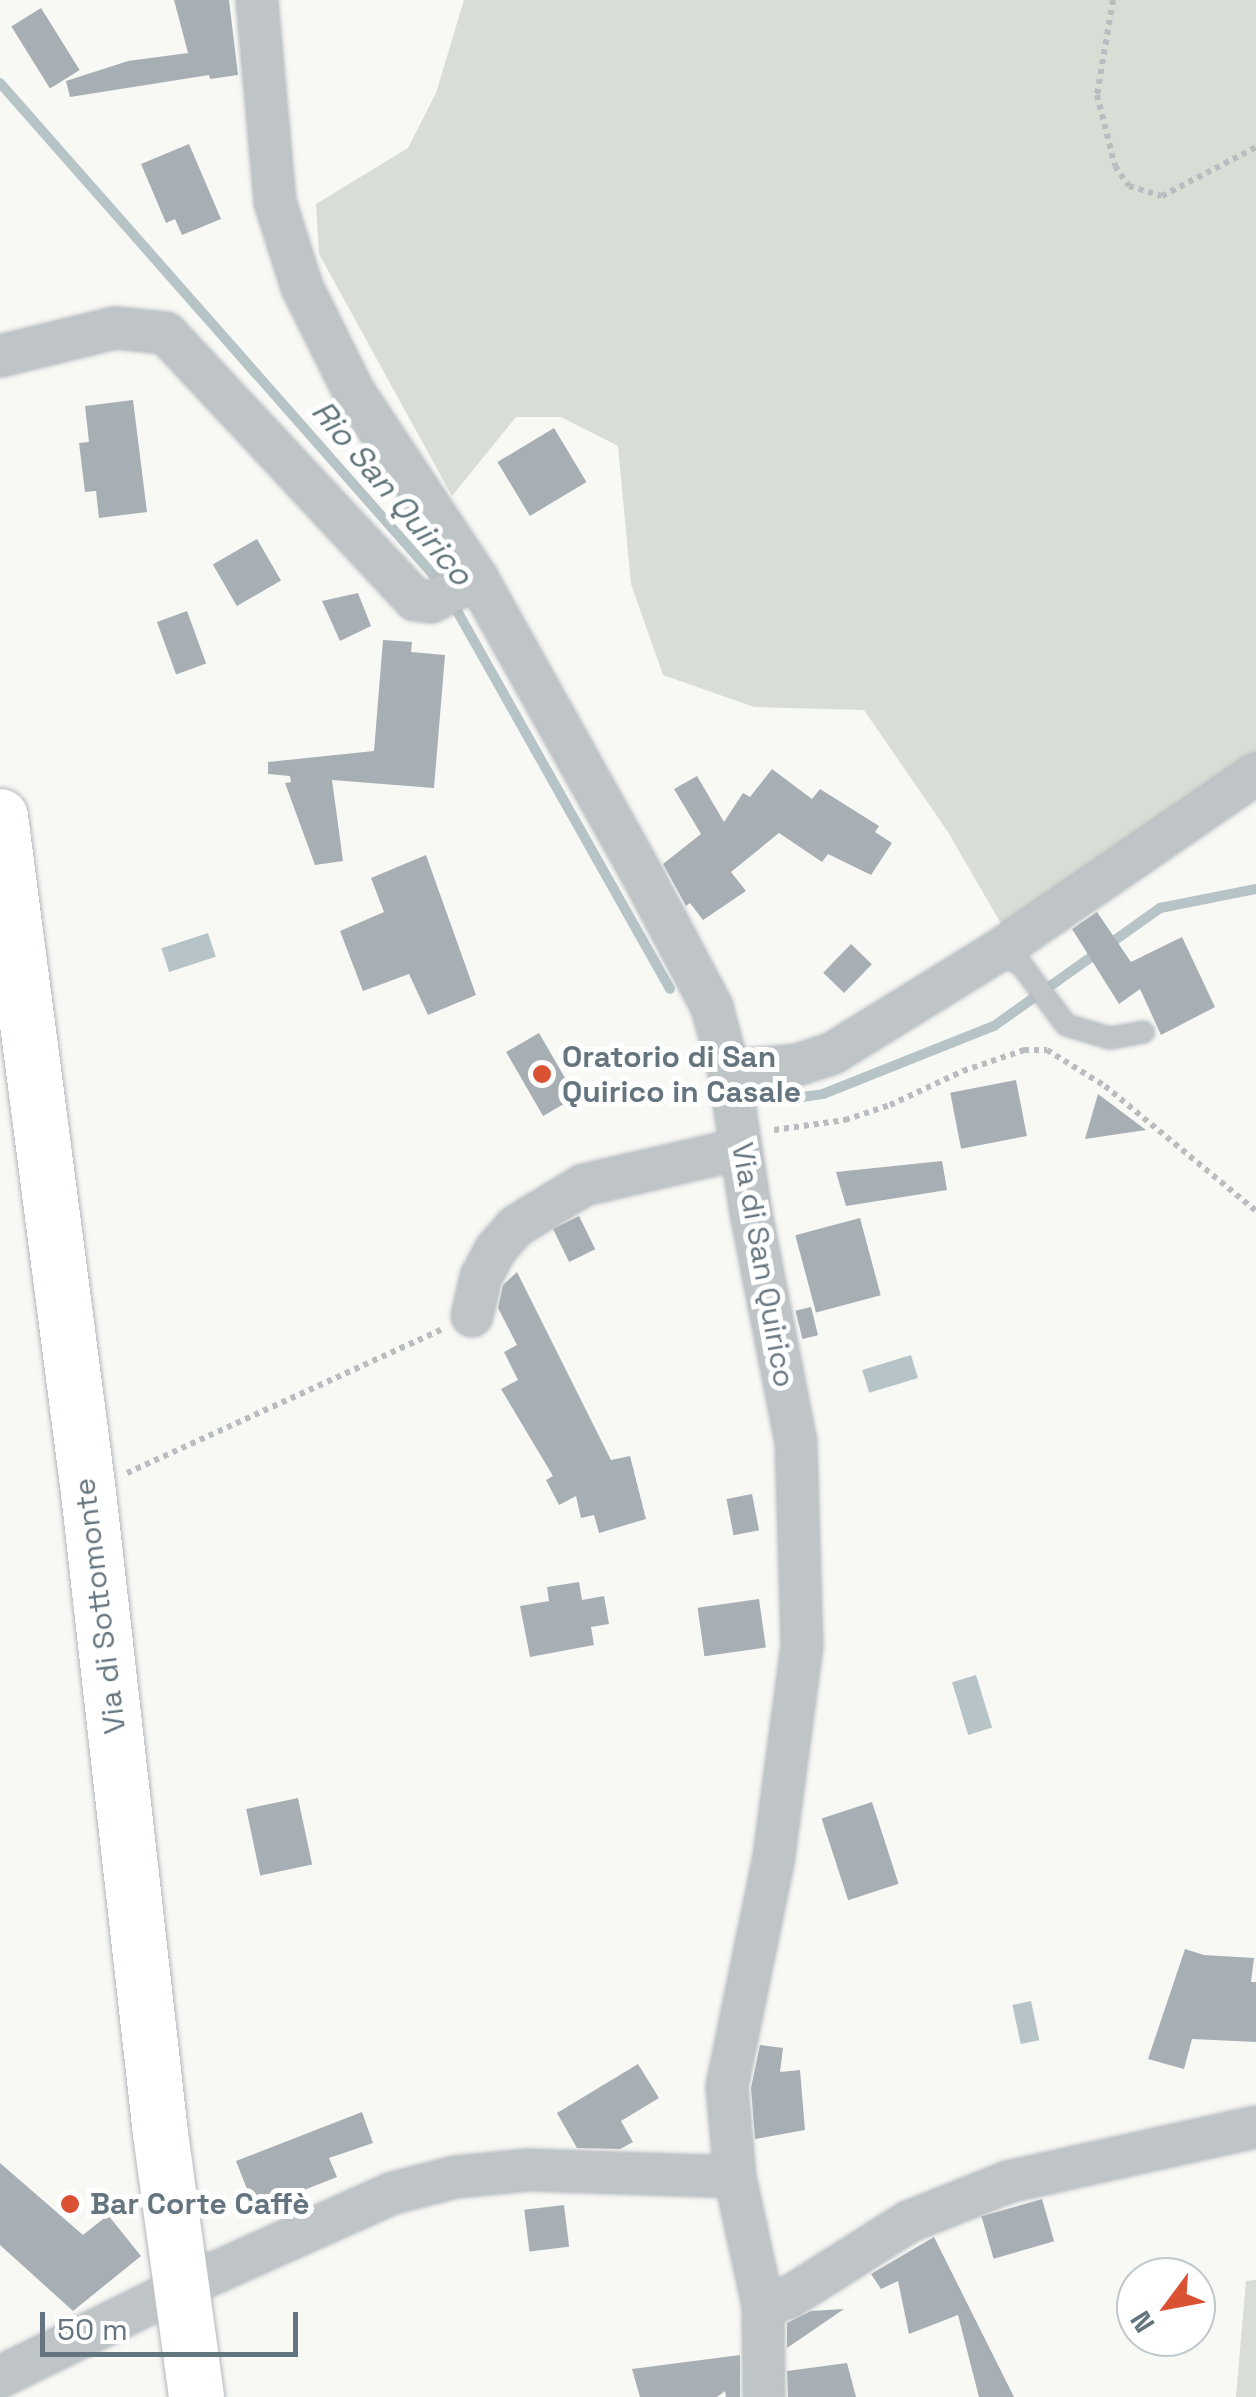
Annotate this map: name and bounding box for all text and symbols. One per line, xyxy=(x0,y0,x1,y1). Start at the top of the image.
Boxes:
water label: Rio San Quirico xyxy=(304,393,480,593)
place label: Oratorio di San Quirico in Casale xyxy=(562,1039,801,1110)
marker: Oratorio di San Quirico in Casale xyxy=(531,1063,553,1085)
street label: Via di San Quirico xyxy=(724,1140,802,1390)
street label: Via di Sottomonte xyxy=(66,1476,134,1736)
place label: Bar Corte Caffè xyxy=(90,2186,310,2222)
marker: Bar Corte Caffè xyxy=(59,2193,81,2215)
north arrow xyxy=(1116,2257,1216,2357)
scale bar xyxy=(45,2292,302,2354)
text: N xyxy=(1122,2304,1162,2339)
text: 50 m xyxy=(57,2310,128,2349)

